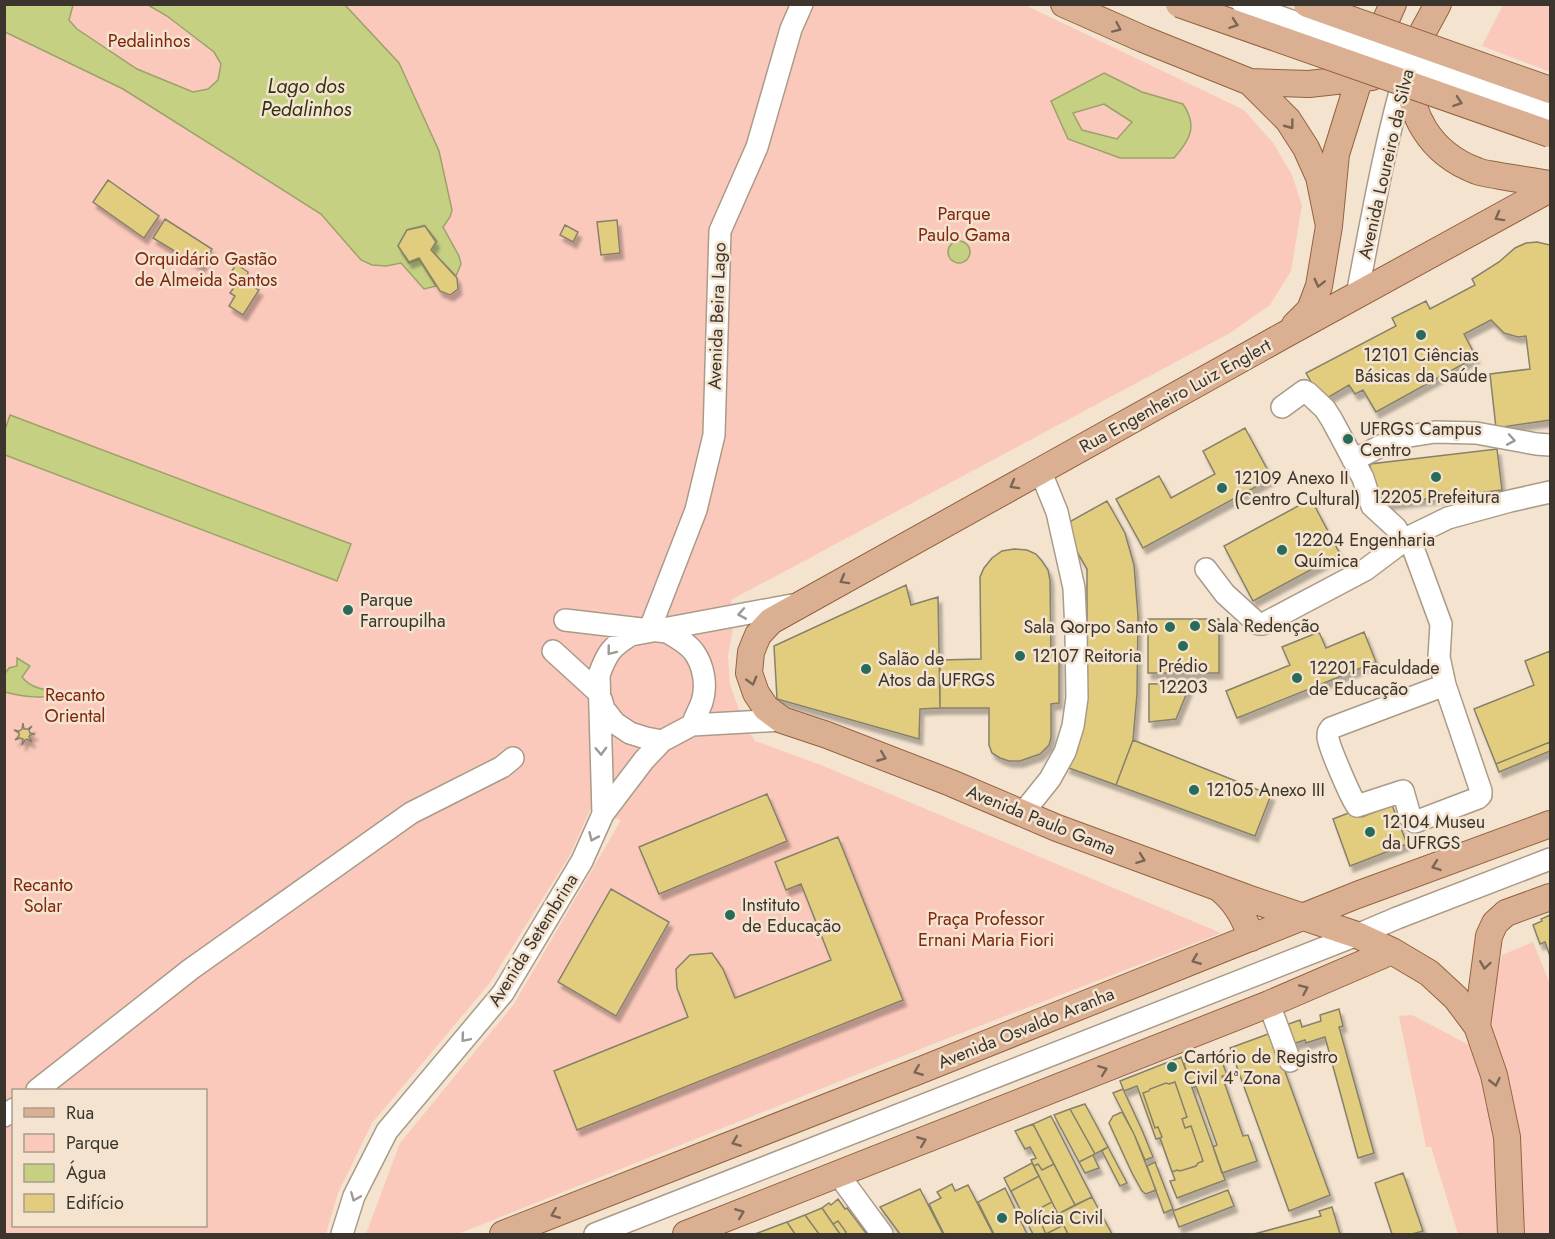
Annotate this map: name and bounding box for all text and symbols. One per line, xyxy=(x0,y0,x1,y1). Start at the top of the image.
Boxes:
one-way arrow xyxy=(1228,16,1239,29)
one-way arrow xyxy=(1111,21,1122,33)
park label: Pedalinhos xyxy=(108,28,190,54)
street label: Avenida Loureiro da Silva xyxy=(1351,66,1421,262)
water label: Lago dos Pedalinhos xyxy=(261,72,351,124)
one-way arrow xyxy=(1452,95,1463,107)
one-way arrow xyxy=(1283,118,1294,129)
park label: Parque Paulo Gama xyxy=(918,201,1010,248)
one-way arrow xyxy=(1495,210,1505,221)
street label: Avenida Beira Lago xyxy=(701,242,733,390)
park label: Orquidário Gastão de Almeida Santos xyxy=(135,246,277,293)
one-way arrow xyxy=(1313,278,1326,288)
marker: 12101 Ciências Básicas da Saúde xyxy=(1414,328,1428,342)
street label: Rua Engenheiro Luiz Englert xyxy=(1074,332,1276,460)
place label: 12101 Ciências Básicas da Saúde xyxy=(1355,342,1487,389)
place label: UFRGS Campus Centro xyxy=(1360,416,1482,463)
marker: UFRGS Campus Centro xyxy=(1341,432,1355,446)
one-way arrow xyxy=(1506,433,1515,445)
place label: 12109 Anexo II (Centro Cultural) xyxy=(1234,465,1360,512)
marker: 12205 Prefeitura xyxy=(1429,470,1443,484)
one-way arrow xyxy=(1010,478,1021,489)
marker: 12109 Anexo II (Centro Cultural) xyxy=(1215,481,1229,495)
place label: 12205 Prefeitura xyxy=(1372,484,1500,510)
place label: 12204 Engenharia Química xyxy=(1294,527,1435,574)
marker: 12204 Engenharia Química xyxy=(1275,543,1289,557)
one-way arrow xyxy=(840,573,850,584)
place label: Parque Farroupilha xyxy=(360,587,446,634)
marker: Parque Farroupilha xyxy=(341,603,355,617)
one-way arrow xyxy=(737,607,747,620)
place label: Sala Redenção xyxy=(1207,613,1319,639)
place label: Sala Qorpo Santo xyxy=(1023,614,1158,640)
marker: Sala Redenção xyxy=(1188,619,1202,633)
marker: Sala Qorpo Santo xyxy=(1163,620,1177,634)
marker: Prédio 12203 xyxy=(1176,639,1190,653)
place label: 12107 Reitoria xyxy=(1032,643,1142,669)
one-way arrow xyxy=(608,645,619,656)
place label: Salão de Atos da UFRGS xyxy=(878,646,995,693)
marker: 12107 Reitoria xyxy=(1013,649,1027,663)
place label: Prédio 12203 xyxy=(1158,653,1208,700)
place label: 12201 Faculdade de Educação xyxy=(1309,655,1440,702)
marker: Salão de Atos da UFRGS xyxy=(859,662,873,676)
marker: 12201 Faculdade de Educação xyxy=(1290,671,1304,685)
one-way arrow xyxy=(745,676,757,686)
park label: Recanto Oriental xyxy=(45,682,105,729)
one-way arrow xyxy=(595,747,607,756)
one-way arrow xyxy=(875,750,886,762)
place label: 12105 Anexo III xyxy=(1206,777,1325,803)
street label: Avenida Paulo Gama xyxy=(963,778,1119,862)
marker: 12105 Anexo III xyxy=(1187,783,1201,797)
place label: 12104 Museu da UFRGS xyxy=(1382,809,1485,856)
marker: 12104 Museu da UFRGS xyxy=(1363,825,1377,839)
one-way arrow xyxy=(588,831,600,842)
one-way arrow xyxy=(1135,851,1146,864)
one-way arrow xyxy=(1432,859,1443,871)
street label: Avenida Setembrina xyxy=(482,869,584,1011)
park label: Recanto Solar xyxy=(13,872,73,919)
place label: Instituto de Educação xyxy=(742,892,841,939)
park label: Praça Professor Ernani Maria Fiori xyxy=(918,906,1054,953)
marker: Instituto de Educação xyxy=(723,908,737,922)
one-way arrow xyxy=(1192,953,1203,965)
one-way arrow xyxy=(1480,961,1492,970)
street label: Avenida Osvaldo Aranha xyxy=(934,981,1118,1075)
one-way arrow xyxy=(1297,984,1308,996)
one-way arrow xyxy=(462,1031,473,1042)
place label: Cartório de Registro Civil 4ª Zona xyxy=(1184,1044,1338,1091)
marker: Cartório de Registro Civil 4ª Zona xyxy=(1165,1060,1179,1074)
one-way arrow xyxy=(913,1064,924,1076)
one-way arrow xyxy=(1097,1064,1108,1077)
one-way arrow xyxy=(1488,1077,1501,1087)
legend xyxy=(12,1089,207,1227)
text: Rua xyxy=(66,1100,94,1126)
text: Parque xyxy=(66,1130,119,1156)
one-way arrow xyxy=(732,1135,742,1148)
one-way arrow xyxy=(916,1136,927,1148)
text: Água xyxy=(66,1160,106,1186)
text: Edifício xyxy=(66,1190,124,1216)
one-way arrow xyxy=(350,1191,362,1202)
place label: Polícia Civil xyxy=(1014,1205,1103,1231)
one-way arrow xyxy=(550,1207,561,1219)
one-way arrow xyxy=(734,1208,745,1220)
marker: Polícia Civil xyxy=(995,1211,1009,1225)

